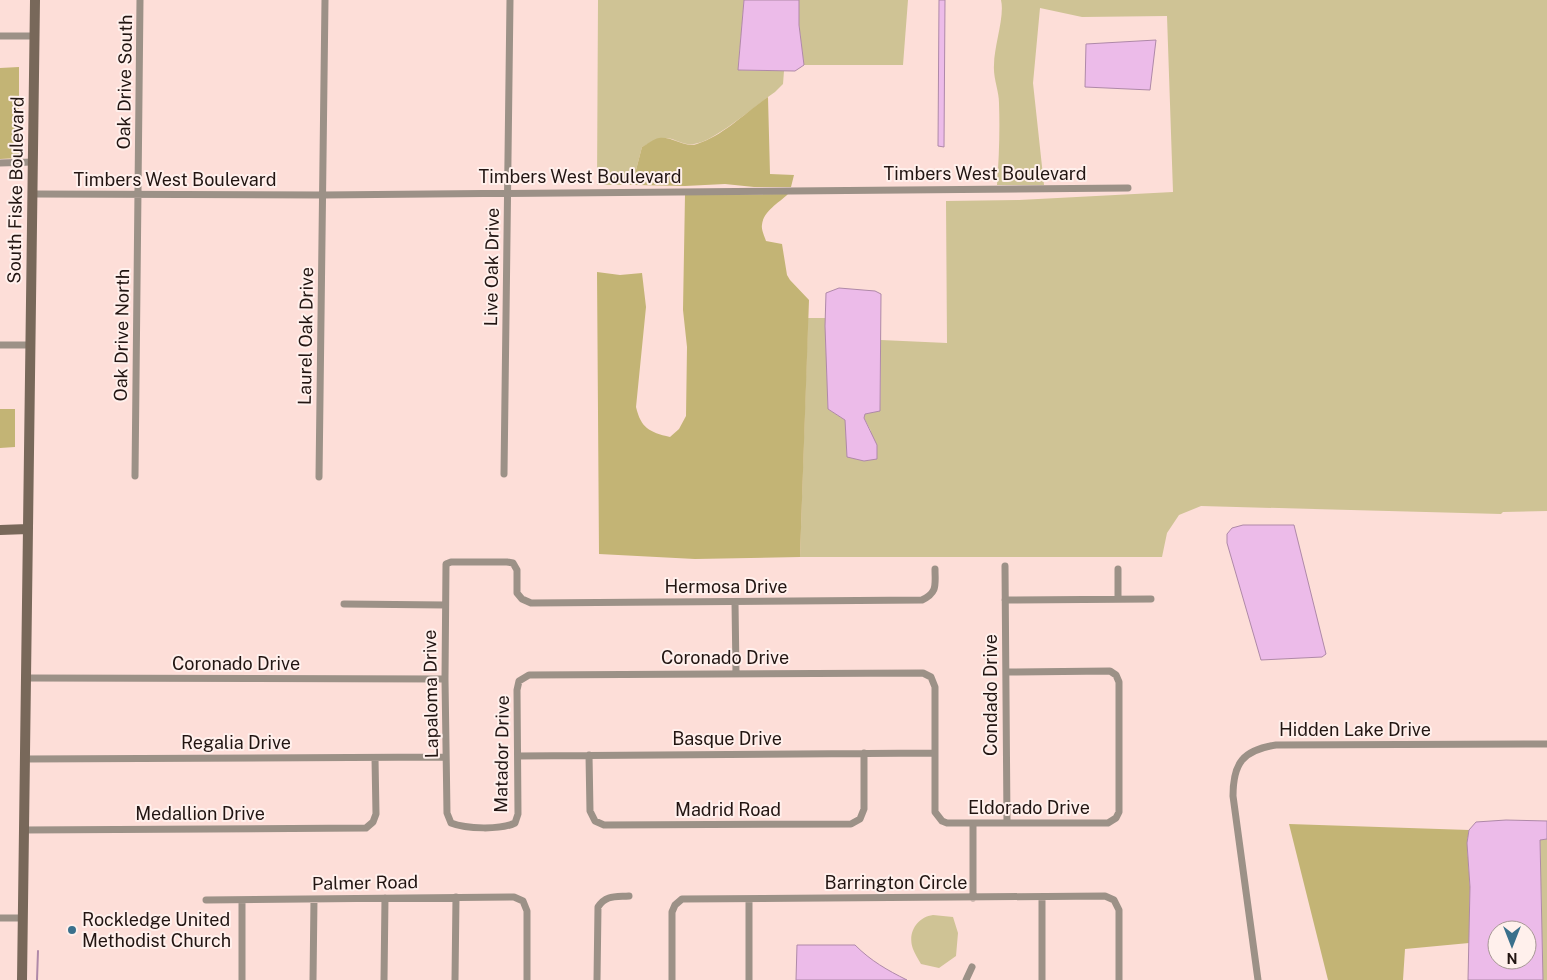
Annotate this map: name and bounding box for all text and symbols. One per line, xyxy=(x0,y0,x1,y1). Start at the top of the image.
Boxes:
street label: Oak Drive South xyxy=(113,14,136,150)
street label: South Fiske Boulevard xyxy=(3,96,28,284)
street label: Timbers West Boulevard xyxy=(884,163,1086,184)
street label: Timbers West Boulevard xyxy=(479,166,681,187)
street label: Timbers West Boulevard xyxy=(74,169,276,190)
street label: Live Oak Drive xyxy=(480,207,503,327)
street label: Laurel Oak Drive xyxy=(294,267,317,405)
street label: Oak Drive North xyxy=(110,269,133,401)
street label: Hermosa Drive xyxy=(664,576,788,597)
street label: Lapaloma Drive xyxy=(419,629,442,759)
street label: Condado Drive xyxy=(980,634,1001,756)
street label: Coronado Drive xyxy=(661,647,789,668)
street label: Coronado Drive xyxy=(172,653,300,674)
street label: Matador Drive xyxy=(490,695,513,813)
street label: Hidden Lake Drive xyxy=(1279,719,1431,740)
street label: Basque Drive xyxy=(672,728,782,749)
street label: Regalia Drive xyxy=(181,732,291,753)
street label: Eldorado Drive xyxy=(968,797,1090,818)
street label: Madrid Road xyxy=(675,799,781,820)
street label: Medallion Drive xyxy=(135,803,265,824)
street label: Palmer Road xyxy=(312,871,418,894)
street label: Barrington Circle xyxy=(825,872,967,893)
place label: Rockledge United Methodist Church xyxy=(82,909,231,951)
north arrow xyxy=(1487,920,1537,970)
marker: Rockledge United Methodist Church xyxy=(66,924,78,936)
text: N xyxy=(1507,950,1517,966)

